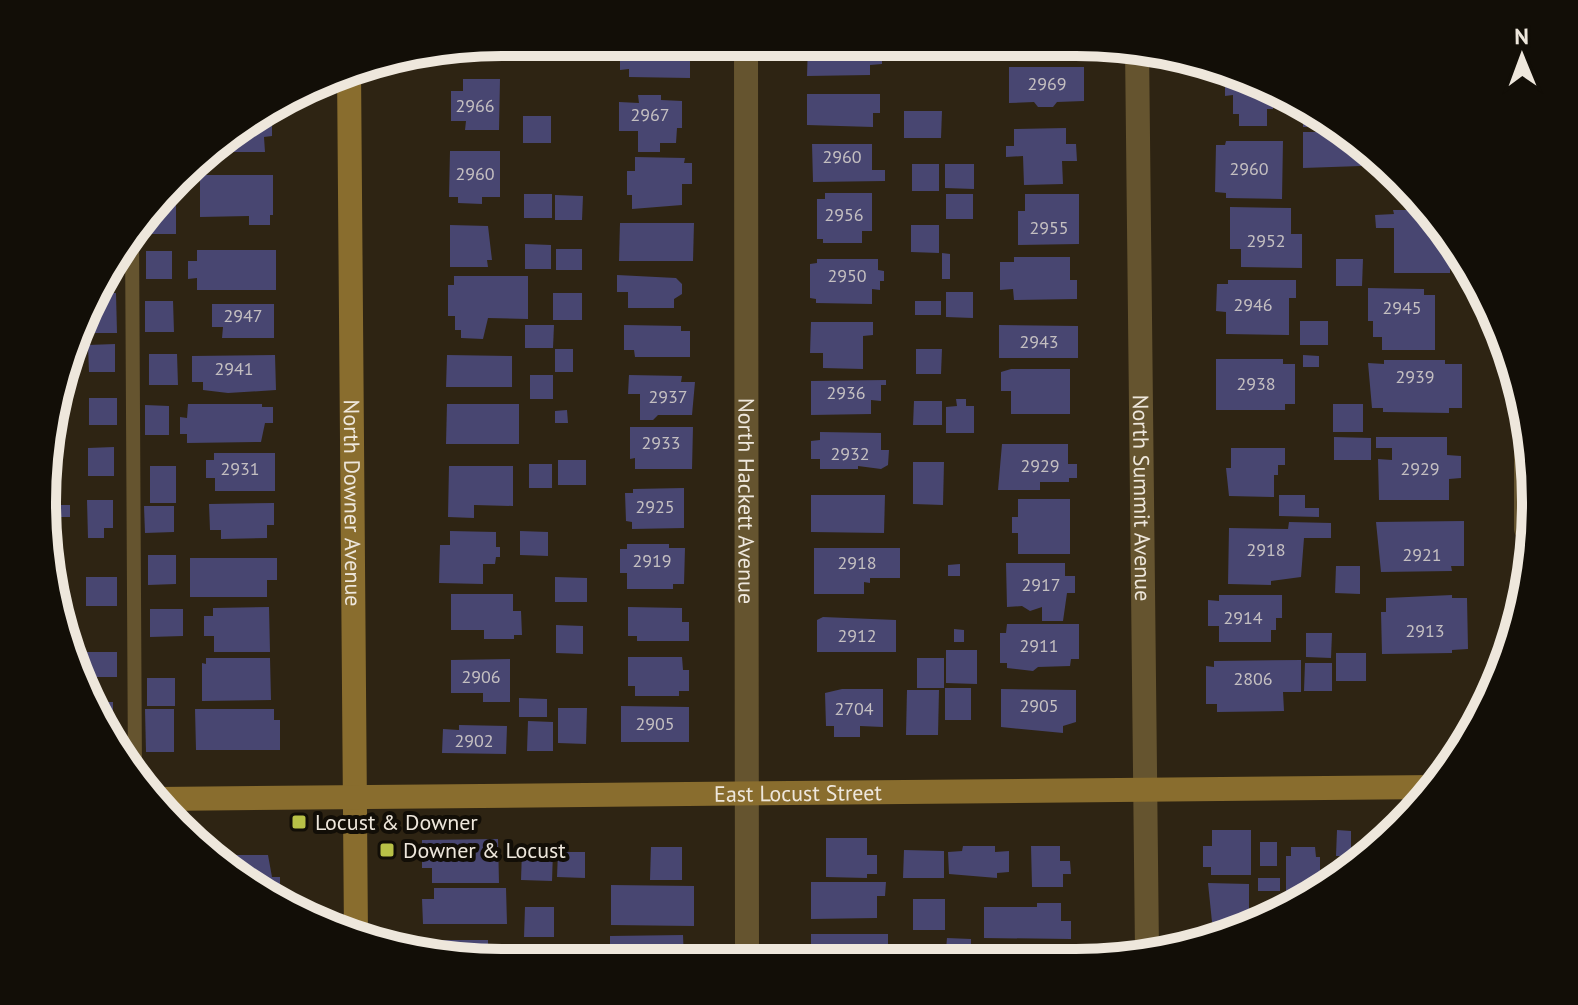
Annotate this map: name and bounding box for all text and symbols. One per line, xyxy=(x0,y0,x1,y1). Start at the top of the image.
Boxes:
north arrow xyxy=(1482,16,1562,96)
text: N xyxy=(1514,22,1529,50)
house number: 2969 xyxy=(1027,72,1067,95)
house number: 2966 xyxy=(455,94,495,117)
house number: 2967 xyxy=(630,103,670,126)
house number: 2960 xyxy=(822,145,862,168)
house number: 2960 xyxy=(1229,157,1269,180)
house number: 2960 xyxy=(455,162,495,185)
house number: 2956 xyxy=(824,203,864,226)
house number: 2955 xyxy=(1029,216,1069,239)
house number: 2952 xyxy=(1246,229,1286,252)
house number: 2950 xyxy=(827,264,867,287)
house number: 2946 xyxy=(1233,293,1273,316)
house number: 2945 xyxy=(1382,296,1422,319)
house number: 2947 xyxy=(223,304,263,327)
house number: 2943 xyxy=(1019,330,1059,353)
house number: 2941 xyxy=(214,357,254,380)
house number: 2939 xyxy=(1395,365,1435,388)
house number: 2938 xyxy=(1236,372,1276,395)
house number: 2936 xyxy=(826,381,866,404)
house number: 2937 xyxy=(648,385,688,408)
street label: North Summit Avenue xyxy=(1127,394,1157,601)
street label: North Hackett Avenue xyxy=(732,398,761,604)
street label: North Downer Avenue xyxy=(338,399,367,607)
house number: 2933 xyxy=(641,431,681,454)
house number: 2932 xyxy=(830,442,870,465)
house number: 2929 xyxy=(1020,454,1060,477)
house number: 2931 xyxy=(220,457,260,480)
house number: 2929 xyxy=(1400,457,1440,480)
house number: 2925 xyxy=(635,495,675,518)
house number: 2918 xyxy=(1246,538,1286,561)
house number: 2921 xyxy=(1402,543,1442,566)
house number: 2919 xyxy=(632,549,672,572)
house number: 2918 xyxy=(837,551,877,574)
house number: 2917 xyxy=(1021,573,1061,596)
house number: 2914 xyxy=(1223,606,1263,629)
house number: 2913 xyxy=(1405,619,1445,642)
house number: 2912 xyxy=(837,624,877,647)
house number: 2911 xyxy=(1019,634,1059,657)
house number: 2906 xyxy=(461,665,501,688)
house number: 2806 xyxy=(1233,667,1273,690)
house number: 2905 xyxy=(1019,694,1059,717)
house number: 2704 xyxy=(834,697,874,720)
house number: 2905 xyxy=(635,712,675,735)
house number: 2902 xyxy=(454,729,494,752)
street label: East Locust Street xyxy=(714,778,883,808)
place label: Locust & Downer xyxy=(315,808,478,836)
marker: Locust & Downer xyxy=(290,813,308,831)
place label: Downer & Locust xyxy=(403,836,566,864)
marker: Downer & Locust xyxy=(378,841,396,859)

